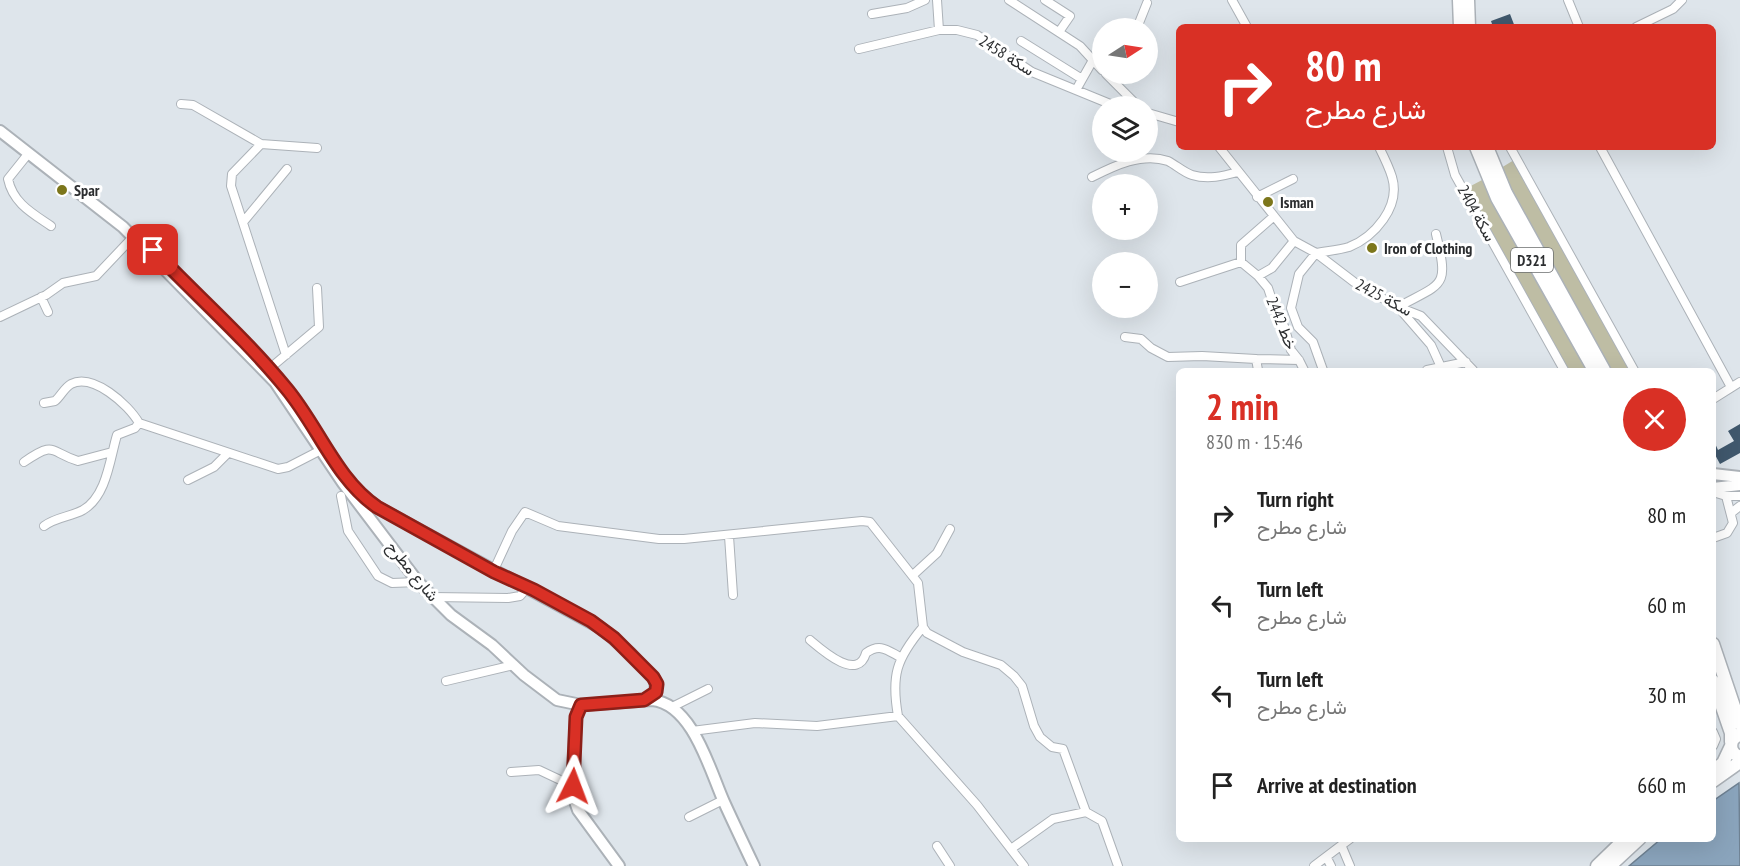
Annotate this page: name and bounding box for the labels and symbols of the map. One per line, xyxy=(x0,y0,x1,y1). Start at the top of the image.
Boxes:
north arrow xyxy=(1092,18,1158,84)
street label: سكة 2458 xyxy=(976,30,1038,80)
place label: Spar xyxy=(74,180,100,200)
street label: سكة 2404 xyxy=(1453,181,1501,245)
marker: Spar xyxy=(55,183,69,197)
place label: Isman xyxy=(1280,192,1314,212)
marker: Isman xyxy=(1261,195,1275,209)
pin xyxy=(127,224,178,275)
place label: Iron of Clothing xyxy=(1384,238,1472,258)
marker: Iron of Clothing xyxy=(1365,241,1379,255)
road number: D321 xyxy=(1511,248,1553,272)
street label: سكة 2425 xyxy=(1352,274,1416,320)
street label: 2442 خط xyxy=(1262,294,1302,353)
street label: شارع مطرح xyxy=(381,537,443,606)
position arrow xyxy=(541,754,605,818)

